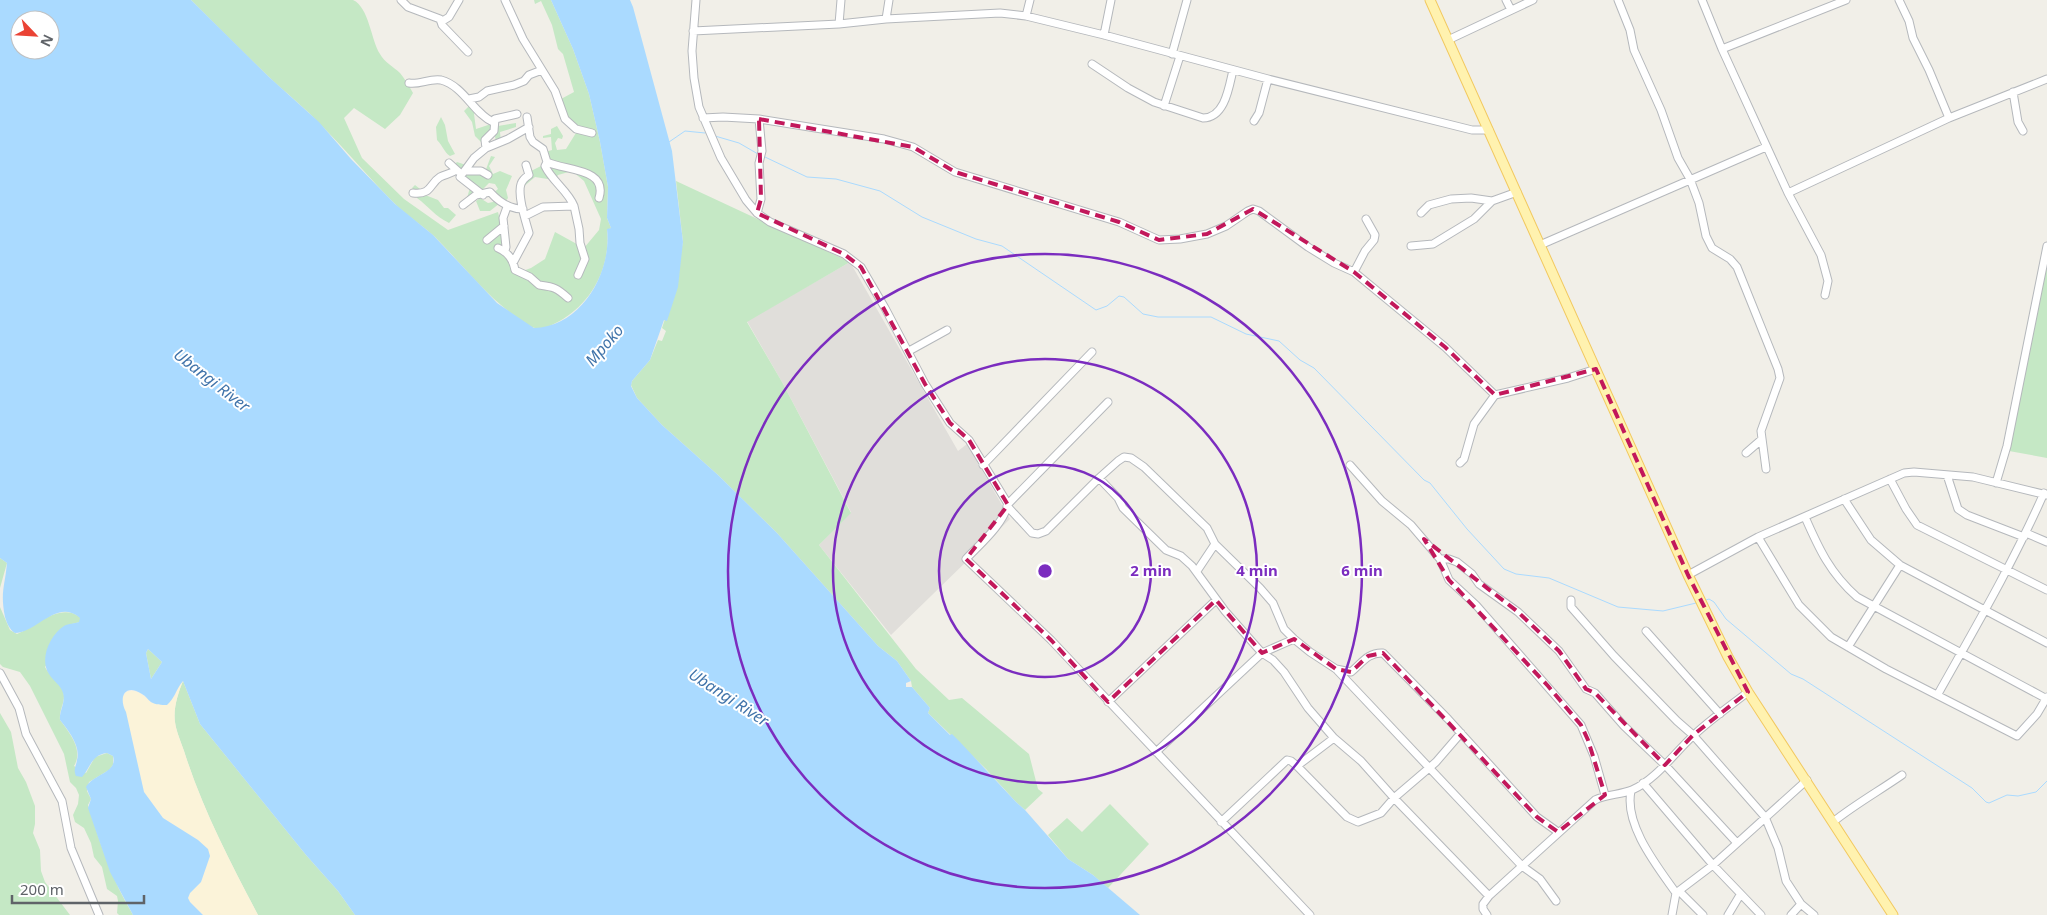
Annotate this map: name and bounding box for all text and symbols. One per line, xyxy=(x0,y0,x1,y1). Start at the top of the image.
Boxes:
north arrow xyxy=(10,10,60,60)
text: N xyxy=(36,32,58,50)
water label: Mpoko xyxy=(580,320,628,370)
water label: Ubangi River xyxy=(169,343,255,417)
text: 2 min xyxy=(1130,560,1172,580)
text: 4 min xyxy=(1236,560,1278,580)
text: 6 min xyxy=(1341,560,1383,580)
centre of rings xyxy=(1036,562,1054,580)
water label: Ubangi River xyxy=(685,663,774,731)
scale bar xyxy=(12,872,145,904)
text: 200 m xyxy=(20,879,64,899)

